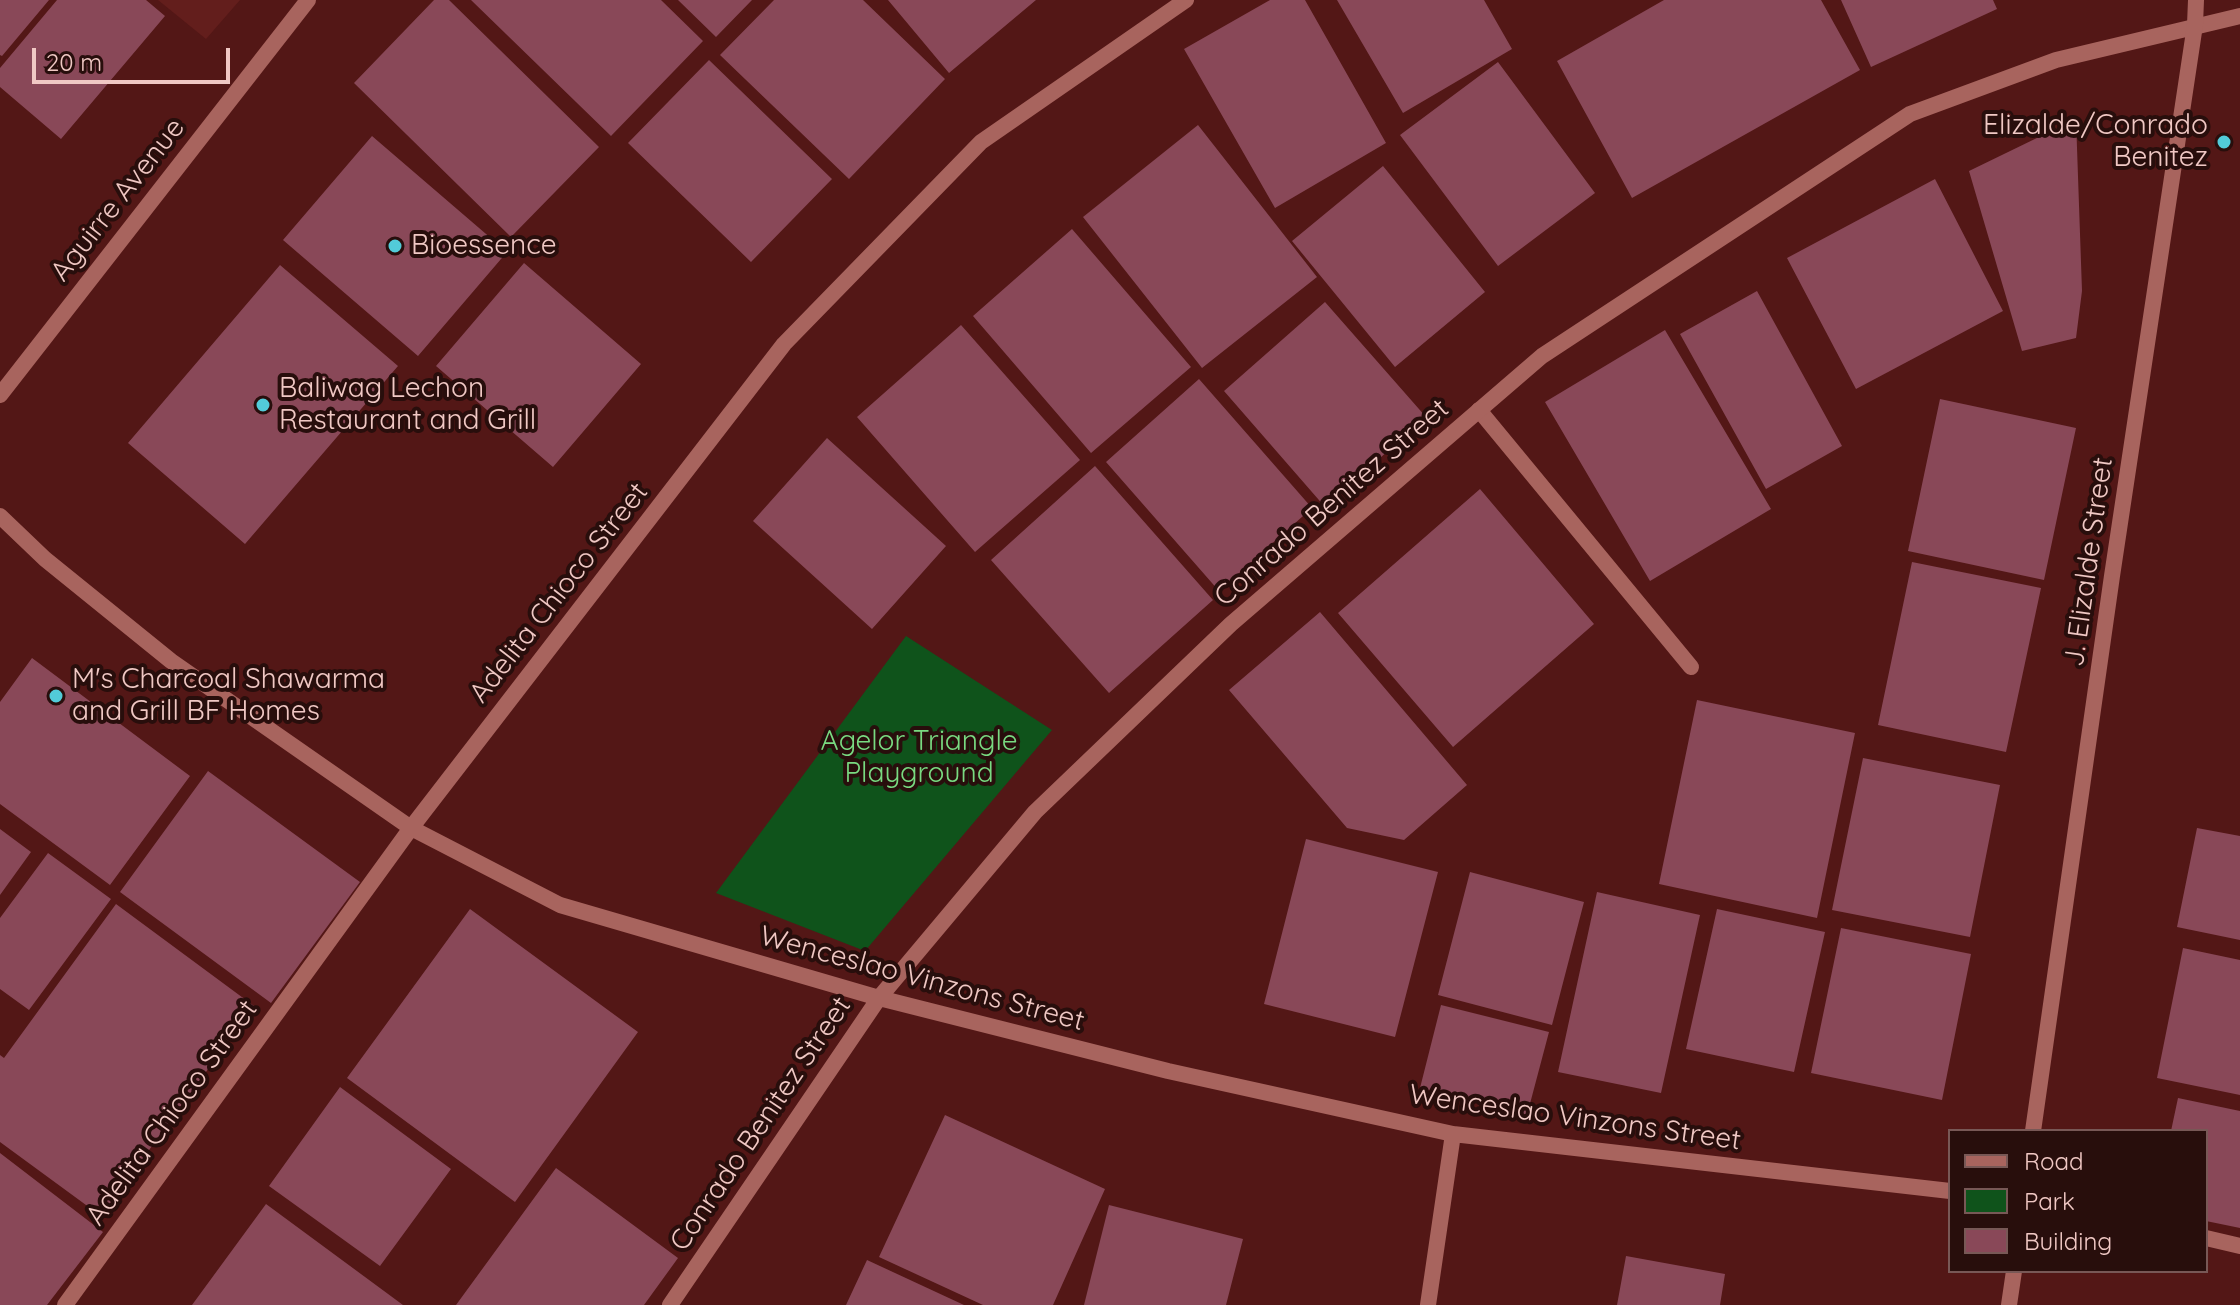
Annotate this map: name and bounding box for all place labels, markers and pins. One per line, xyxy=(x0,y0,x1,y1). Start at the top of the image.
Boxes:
place label: Elizalde/Conrado Benitez xyxy=(1983,109,2208,175)
marker: Elizalde/Conrado Benitez xyxy=(2215,133,2233,151)
place label: Bioessence xyxy=(411,229,557,263)
marker: Bioessence xyxy=(386,237,404,255)
place label: Baliwag Lechon Restaurant and Grill xyxy=(279,372,536,438)
marker: Baliwag Lechon Restaurant and Grill xyxy=(254,396,272,414)
place label: M's Charcoal Shawarma and Grill BF Homes xyxy=(72,663,385,729)
marker: M's Charcoal Shawarma and Grill BF Homes xyxy=(47,687,65,705)

